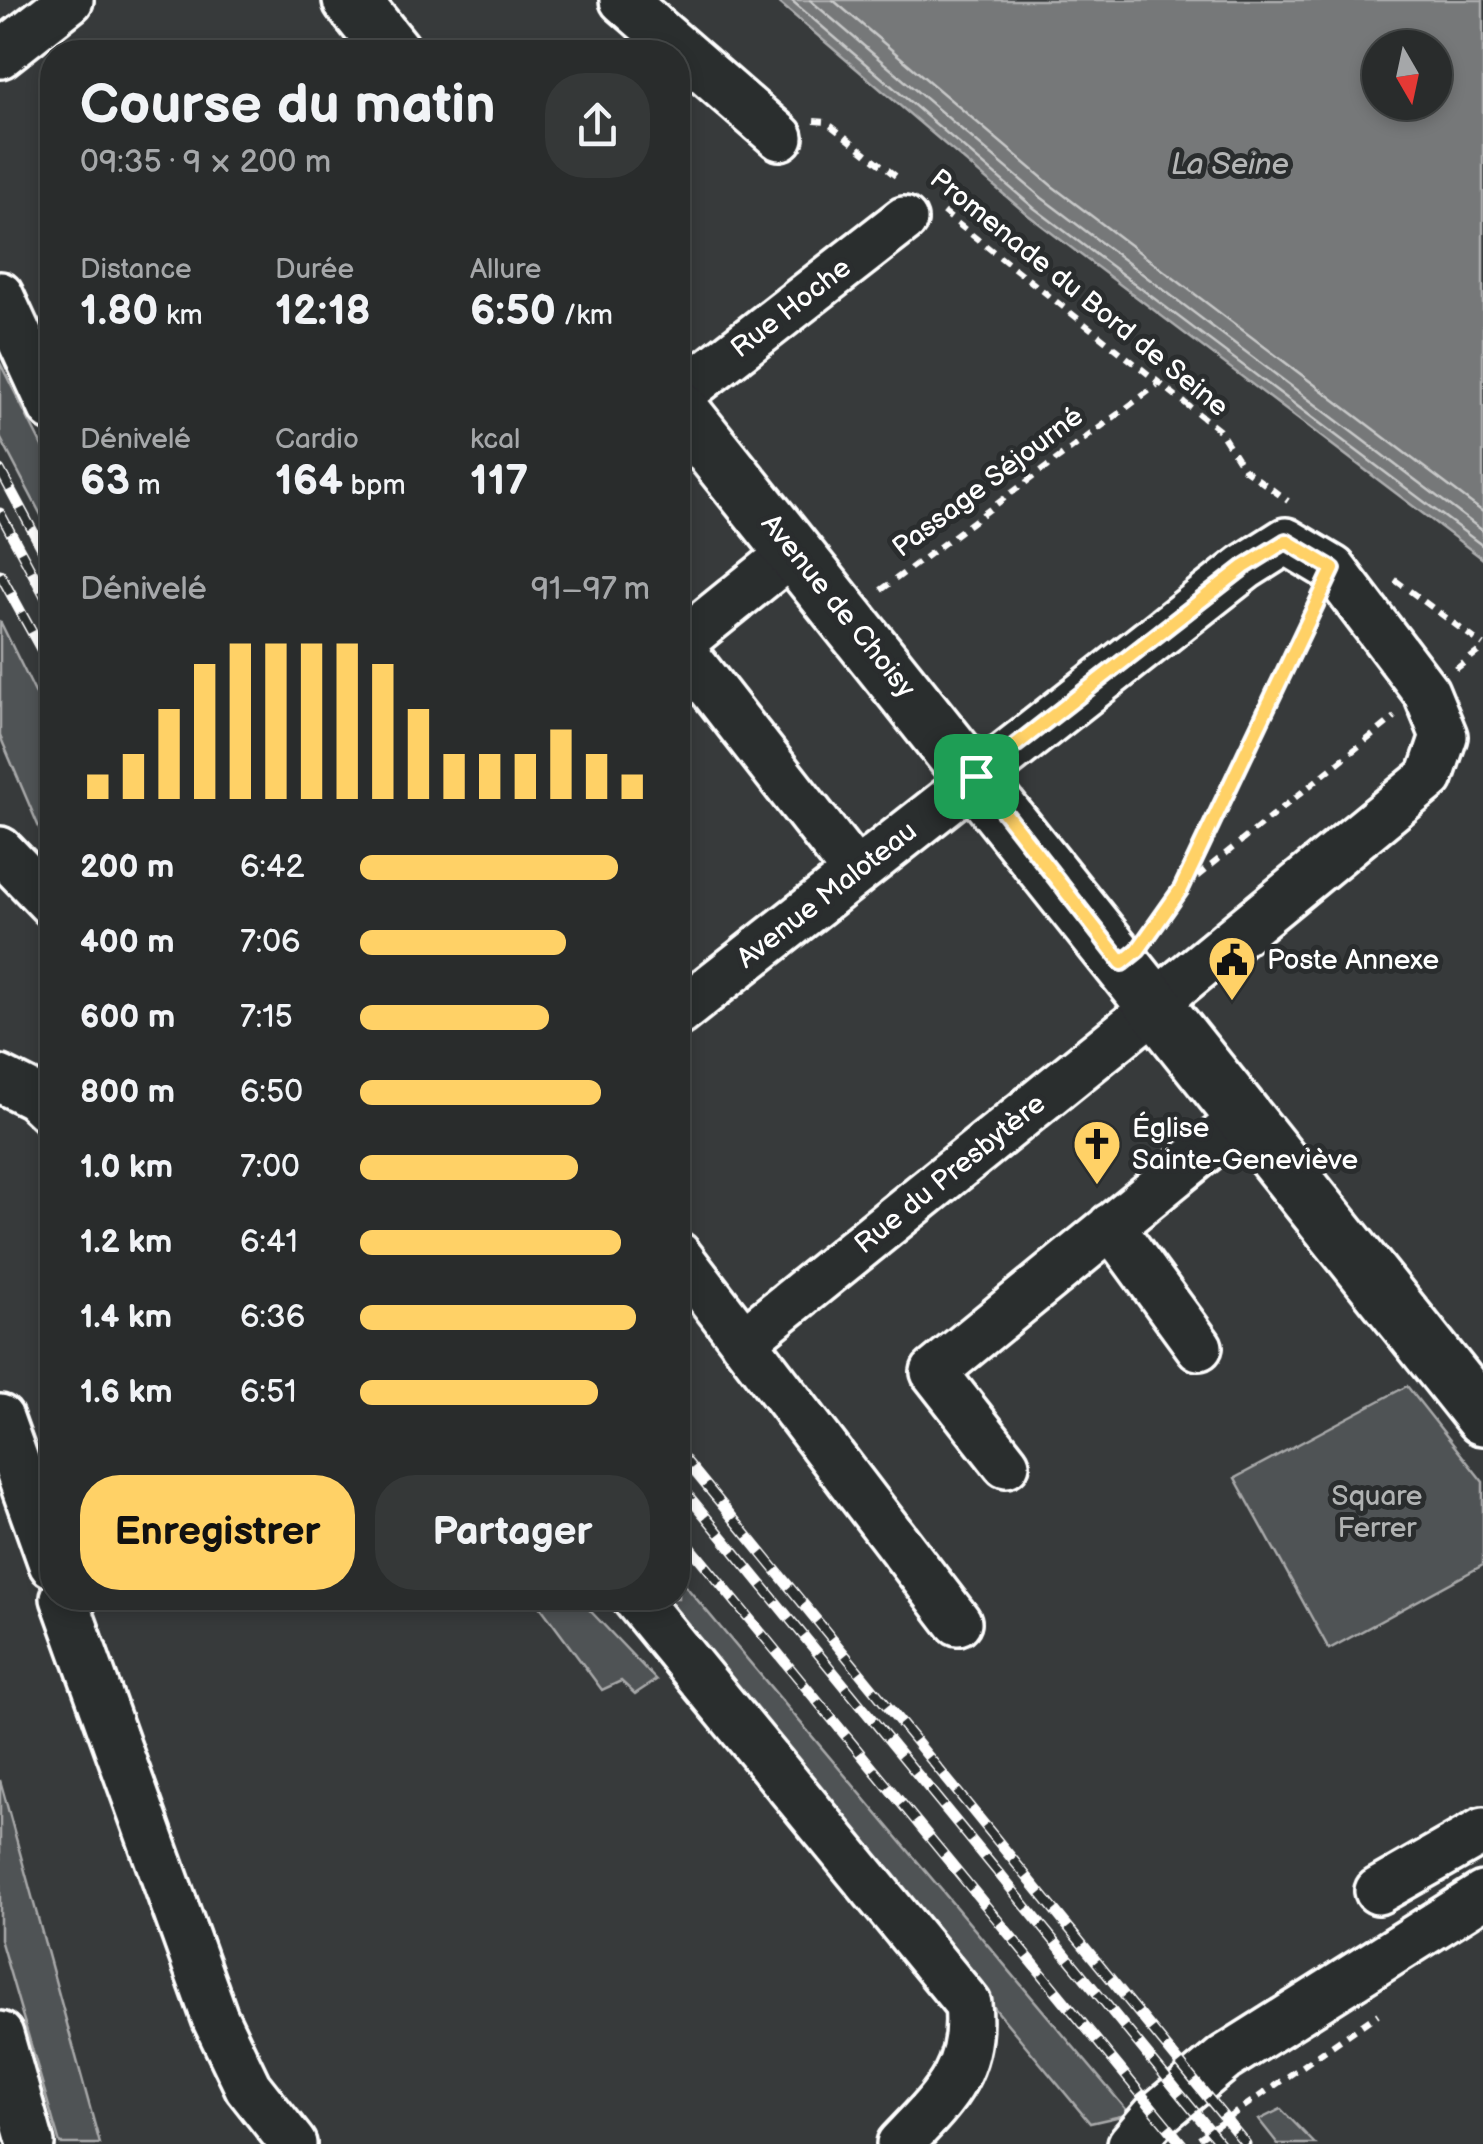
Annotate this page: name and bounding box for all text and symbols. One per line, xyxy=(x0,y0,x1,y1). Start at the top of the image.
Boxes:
north arrow xyxy=(1362,30,1452,120)
map controls xyxy=(1362,30,1452,120)
text: Course du matin xyxy=(80,72,496,139)
button: share xyxy=(545,73,650,178)
text: 09:35 · 9 × 200 m xyxy=(80,143,331,182)
water label: La Seine xyxy=(1171,147,1289,183)
street label: Promenade du Bord de Seine xyxy=(923,162,1235,424)
street label: Rue Hoche xyxy=(724,251,858,365)
text: Distance xyxy=(80,253,192,286)
text: Durée xyxy=(275,253,354,286)
text: Allure xyxy=(470,253,541,286)
text: 1.80 xyxy=(80,286,158,337)
text: 12:18 xyxy=(275,286,371,337)
text: 6:50 xyxy=(470,286,556,337)
text: km xyxy=(158,299,203,332)
text: /km xyxy=(556,299,613,332)
street label: Passage Séjourné xyxy=(886,399,1090,564)
text: Dénivelé xyxy=(80,423,191,456)
text: Cardio xyxy=(275,423,359,456)
text: kcal xyxy=(470,423,520,456)
text: 63 xyxy=(80,456,130,507)
text: 164 xyxy=(275,456,343,507)
text: 117 xyxy=(470,456,529,507)
text: m xyxy=(130,469,161,502)
text: bpm xyxy=(343,469,406,502)
street label: Avenue de Choisy xyxy=(754,508,922,705)
text: Dénivelé xyxy=(80,570,207,609)
text: 91–97 m xyxy=(531,570,650,609)
pin xyxy=(934,734,1019,819)
icon: arrive xyxy=(949,749,1004,804)
street label: Avenue Maloteau xyxy=(731,815,923,975)
text: 200 m xyxy=(80,848,174,887)
text: 6:42 xyxy=(240,848,304,887)
text: 400 m xyxy=(80,923,175,962)
text: 7:06 xyxy=(240,923,301,962)
public building icon: Poste Annexe xyxy=(1206,934,1258,1002)
place label: Poste Annexe xyxy=(1267,944,1439,977)
text: 600 m xyxy=(80,998,175,1037)
text: 7:15 xyxy=(240,998,293,1037)
text: 800 m xyxy=(80,1073,175,1112)
text: 6:50 xyxy=(240,1073,303,1112)
street label: Rue du Presbytère xyxy=(848,1087,1052,1261)
place label: Église Sainte-Geneviève xyxy=(1132,1111,1358,1177)
church icon: Église Sainte-Geneviève xyxy=(1071,1118,1123,1186)
text: 1.0 km xyxy=(80,1148,173,1187)
text: 7:00 xyxy=(240,1148,300,1187)
text: 1.2 km xyxy=(80,1223,172,1262)
text: 6:41 xyxy=(240,1223,298,1262)
text: 1.4 km xyxy=(80,1298,172,1337)
text: 6:36 xyxy=(240,1298,305,1337)
text: 1.6 km xyxy=(80,1373,173,1412)
text: 6:51 xyxy=(240,1373,297,1412)
button: Enregistrer xyxy=(80,1475,355,1590)
button: Partager xyxy=(375,1475,650,1590)
park label: Square Ferrer xyxy=(1332,1480,1422,1545)

